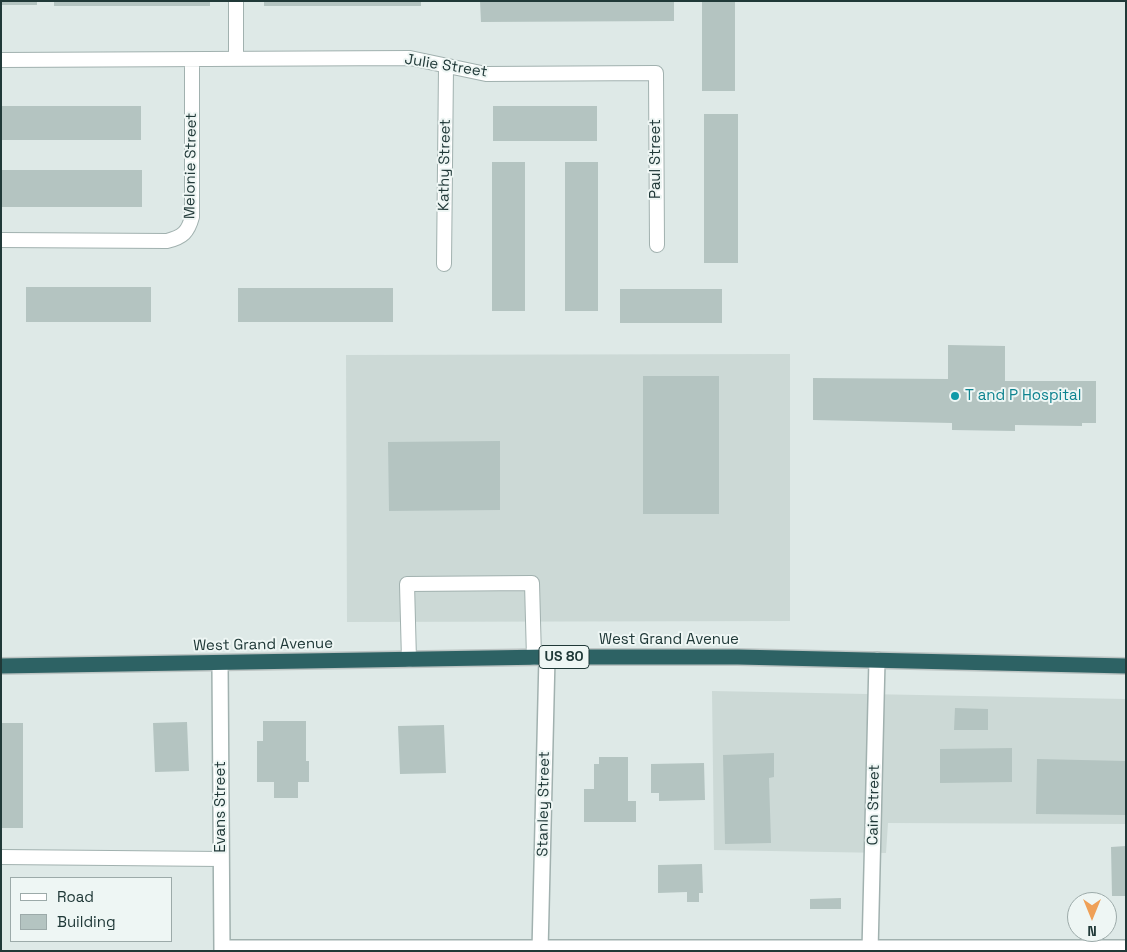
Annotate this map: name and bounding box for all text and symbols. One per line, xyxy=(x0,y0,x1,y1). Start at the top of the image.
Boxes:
street label: Julie Street xyxy=(403,51,489,81)
street label: Melonie Street xyxy=(181,113,201,219)
street label: Kathy Street xyxy=(435,119,455,211)
street label: Paul Street xyxy=(647,119,665,199)
place label: T and P Hospital xyxy=(965,387,1081,405)
marker: T and P Hospital xyxy=(949,390,961,402)
street label: West Grand Avenue xyxy=(599,631,739,649)
street label: West Grand Avenue xyxy=(193,635,333,655)
road number: US 80 xyxy=(539,646,589,669)
street label: Stanley Street xyxy=(534,751,554,857)
street label: Evans Street xyxy=(212,761,230,853)
street label: Cain Street xyxy=(864,764,884,846)
legend xyxy=(10,877,172,942)
text: Road xyxy=(57,887,94,906)
north arrow xyxy=(1067,892,1117,942)
text: Building xyxy=(57,912,116,931)
text: N xyxy=(1087,922,1097,940)

